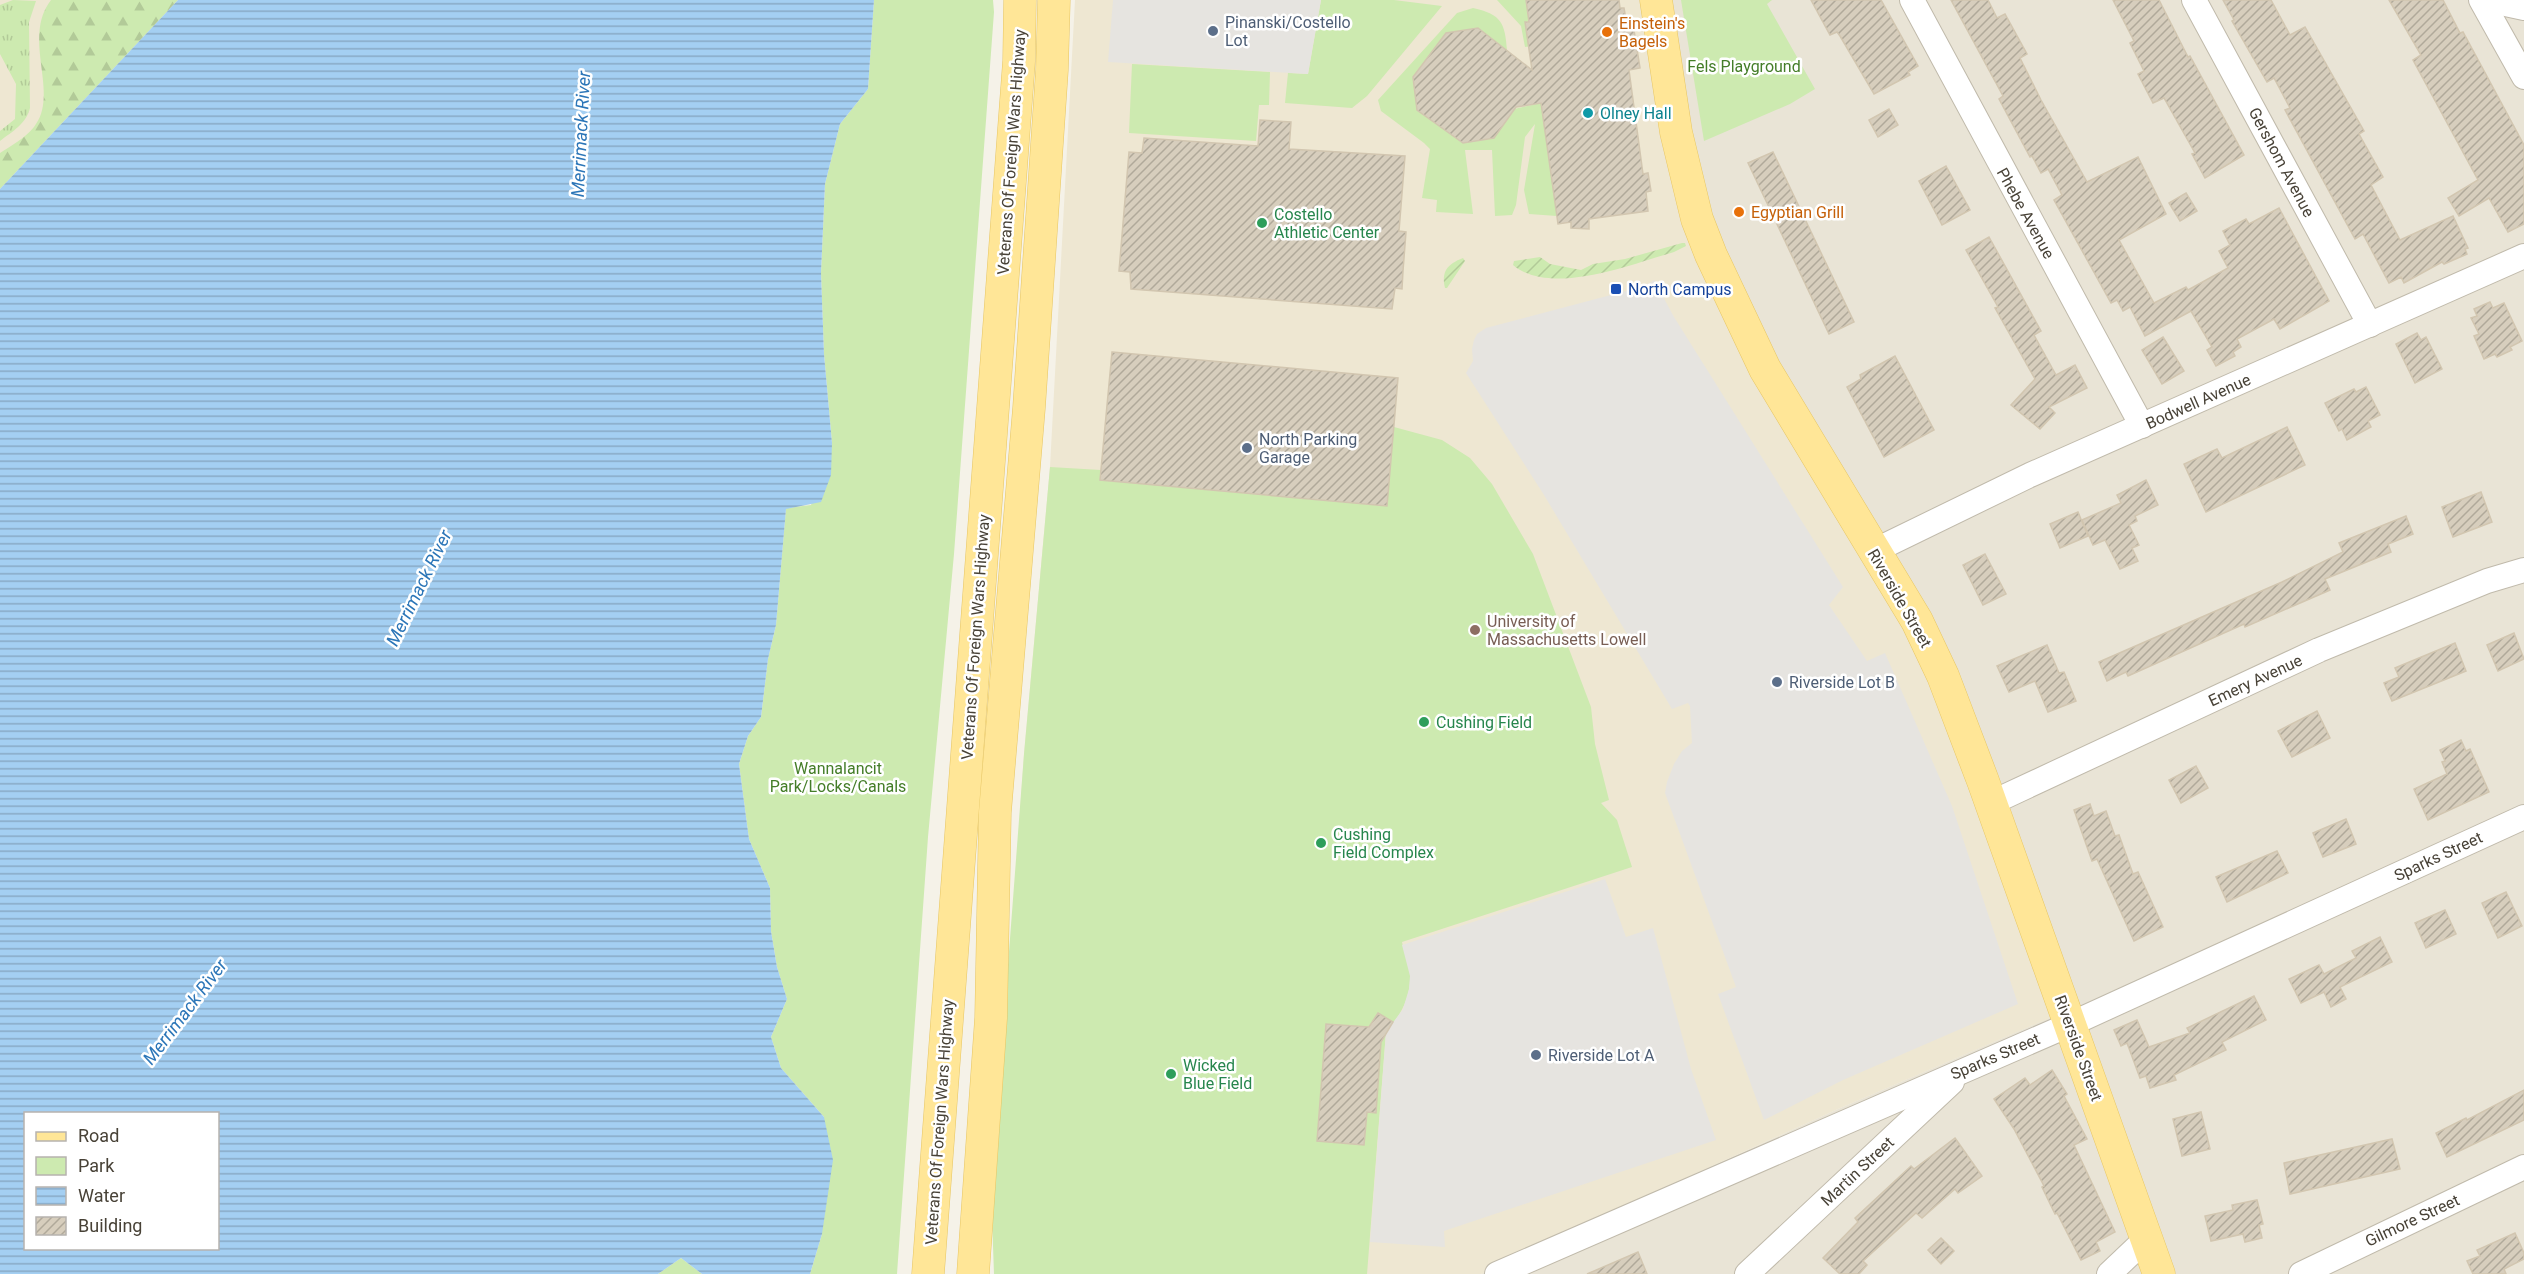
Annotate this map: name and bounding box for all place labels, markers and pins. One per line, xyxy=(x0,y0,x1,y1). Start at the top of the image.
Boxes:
place label: Pinanski/Costello Lot xyxy=(1225,13,1351,50)
place label: Einstein's Bagels xyxy=(1619,14,1685,51)
marker: Pinanski/Costello Lot xyxy=(1206,24,1220,38)
marker: Einstein's Bagels xyxy=(1600,25,1614,39)
place label: Olney Hall xyxy=(1600,104,1672,123)
marker: Olney Hall xyxy=(1581,106,1595,120)
place label: Egyptian Grill xyxy=(1751,203,1844,222)
place label: Costello Athletic Center xyxy=(1274,205,1380,242)
marker: Egyptian Grill xyxy=(1732,205,1746,219)
marker: Costello Athletic Center xyxy=(1255,216,1269,230)
place label: North Campus xyxy=(1628,280,1732,299)
marker: North Campus xyxy=(1609,282,1623,296)
place label: North Parking Garage xyxy=(1259,430,1357,467)
marker: North Parking Garage xyxy=(1240,441,1254,455)
place label: University of Massachusetts Lowell xyxy=(1487,612,1646,649)
marker: University of Massachusetts Lowell xyxy=(1468,623,1482,637)
place label: Riverside Lot B xyxy=(1789,673,1895,692)
marker: Riverside Lot B xyxy=(1770,675,1784,689)
place label: Cushing Field xyxy=(1436,713,1532,732)
marker: Cushing Field xyxy=(1417,715,1431,729)
place label: Cushing Field Complex xyxy=(1333,825,1434,862)
marker: Cushing Field Complex xyxy=(1314,836,1328,850)
place label: Riverside Lot A xyxy=(1548,1046,1655,1065)
marker: Riverside Lot A xyxy=(1529,1048,1543,1062)
place label: Wicked Blue Field xyxy=(1183,1056,1252,1093)
marker: Wicked Blue Field xyxy=(1164,1067,1178,1081)

